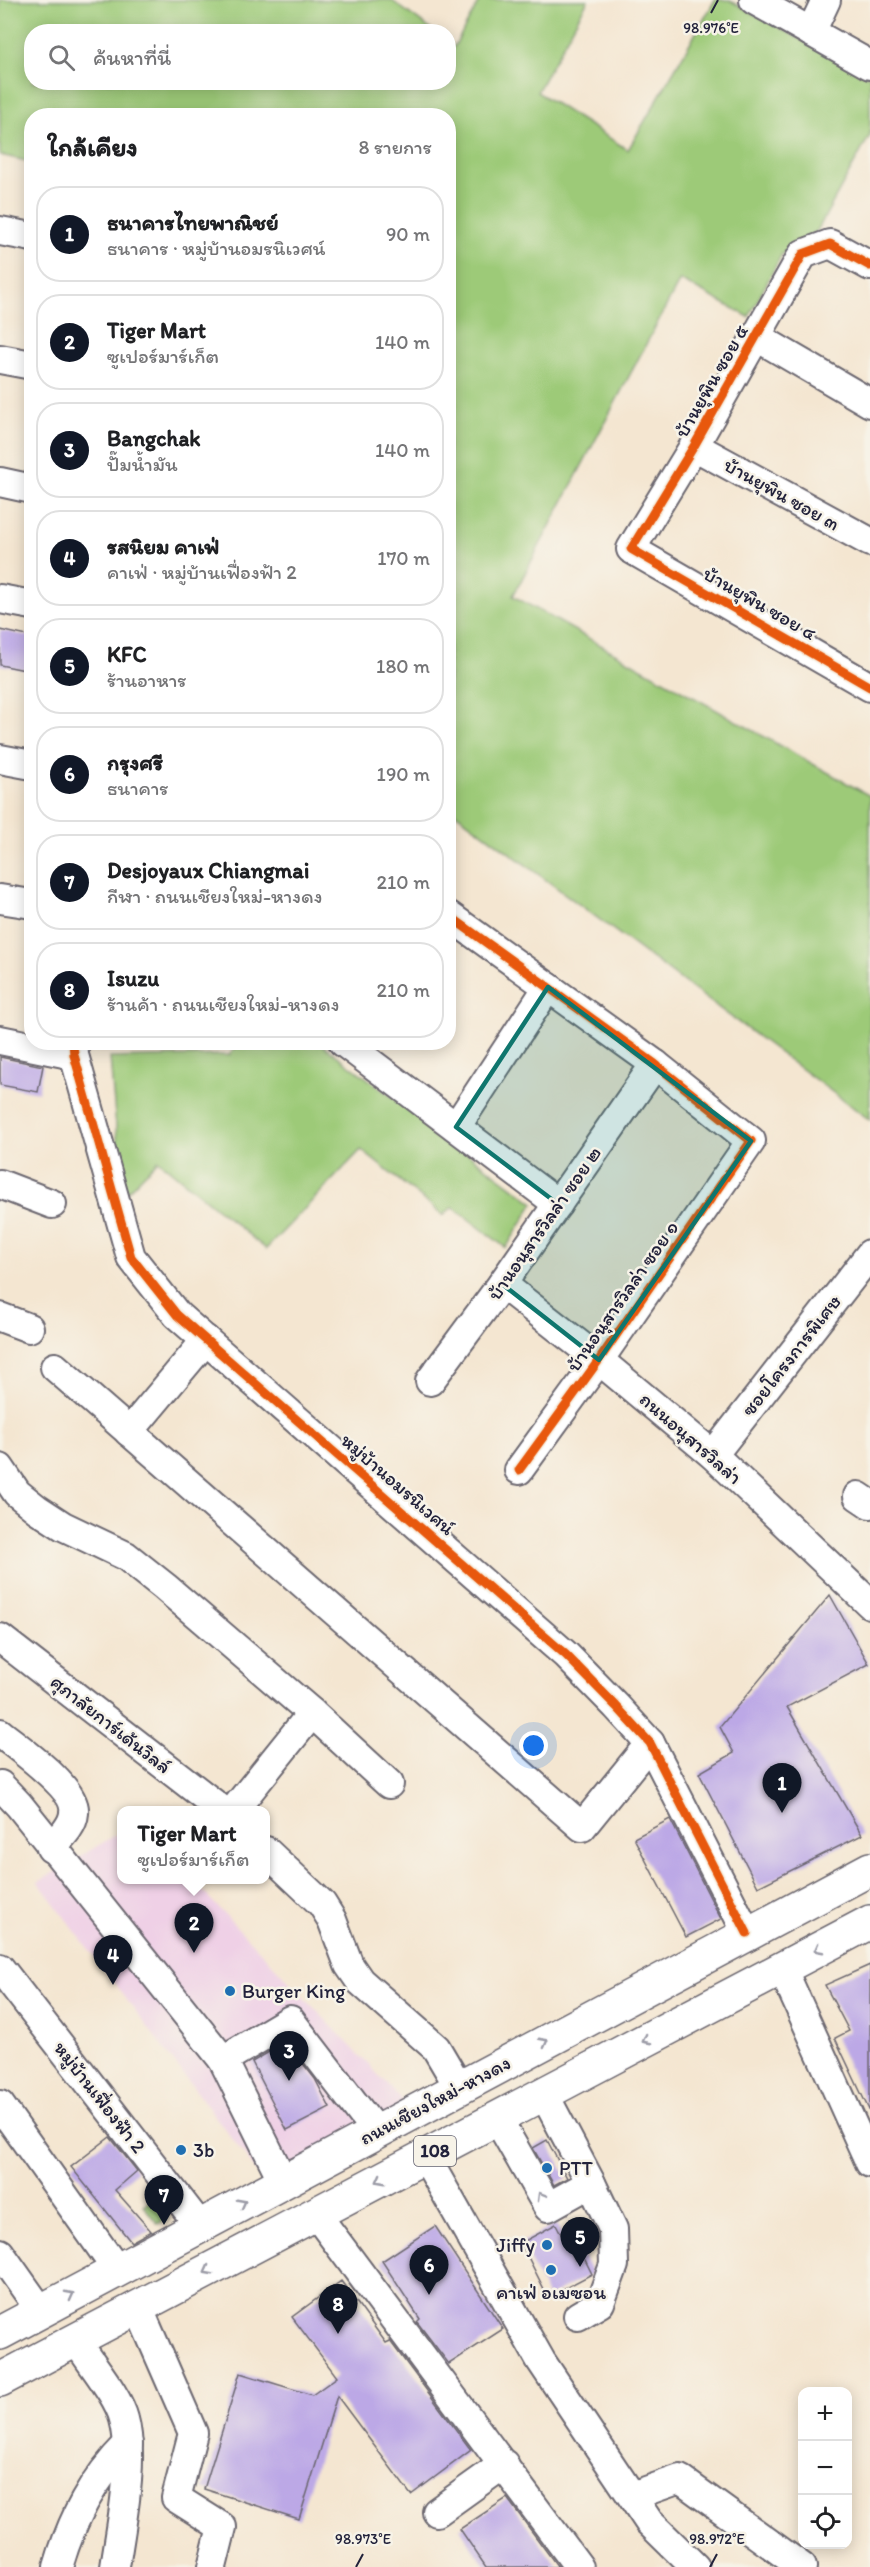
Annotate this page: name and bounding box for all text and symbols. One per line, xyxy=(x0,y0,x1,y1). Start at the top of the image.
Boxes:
text: 98.976°E xyxy=(683,19,739,37)
search box xyxy=(24,24,456,90)
icon: search xyxy=(45,41,78,74)
text: ค้นหาที่นี่ xyxy=(93,44,171,71)
text: ใกล้เคียง xyxy=(48,131,138,163)
text: 8 รายการ xyxy=(359,135,432,159)
text: ธนาคารไทยพาณิชย์ xyxy=(107,209,279,236)
text: 1 xyxy=(65,222,74,246)
text: 90 m xyxy=(386,222,430,246)
text: ธนาคาร · หมู่บ้านอมรนิเวศน์ xyxy=(107,236,325,260)
text: Tiger Mart xyxy=(107,317,206,344)
street label: บ้านยุพิน ซอย ๕ xyxy=(669,320,754,442)
text: 2 xyxy=(64,330,75,354)
text: 140 m xyxy=(375,330,430,354)
text: ซูเปอร์มาร์เก็ต xyxy=(107,344,219,368)
text: Bangchak xyxy=(107,425,200,452)
text: 3 xyxy=(64,438,75,462)
text: 140 m xyxy=(375,438,430,462)
text: ปั๊มน้ำมัน xyxy=(107,452,178,476)
street label: บ้านยุพิน ซอย ๓ xyxy=(720,452,844,536)
text: รสนิยม คาเฟ่ xyxy=(107,533,219,560)
text: 4 xyxy=(63,546,76,570)
text: 170 m xyxy=(377,546,430,570)
text: คาเฟ่ · หมู่บ้านเฟื่องฟ้า 2 xyxy=(107,560,297,584)
street label: บ้านยุพิน ซอย ๔ xyxy=(699,561,821,646)
text: KFC xyxy=(107,641,147,668)
text: 5 xyxy=(64,654,75,678)
text: 180 m xyxy=(376,654,430,678)
text: ร้านอาหาร xyxy=(107,668,187,692)
text: กรุงศรี xyxy=(107,749,163,776)
text: 6 xyxy=(64,762,75,786)
text: 190 m xyxy=(377,762,430,786)
text: ธนาคาร xyxy=(107,776,169,800)
text: Desjoyaux Chiangmai xyxy=(107,857,309,884)
text: 7 xyxy=(65,870,74,894)
text: 210 m xyxy=(377,870,430,894)
text: กีฬา · ถนนเชียงใหม่-หางดง xyxy=(107,884,322,908)
text: Isuzu xyxy=(107,965,159,992)
text: 8 xyxy=(64,978,75,1002)
text: 210 m xyxy=(377,978,430,1002)
text: ร้านค้า · ถนนเชียงใหม่-หางดง xyxy=(107,992,339,1016)
street label: บ้านอนุสารวิลล่า ซอย ๒ xyxy=(482,1141,607,1305)
street label: บ้านอนุสารวิลล่า ซอย ๑ xyxy=(561,1216,684,1377)
street label: ซอยโครงการพิเศษ xyxy=(736,1289,846,1421)
street label: ถนนอนุสารวิลล่า xyxy=(634,1387,747,1490)
street label: หมู่บ้านอมรนิเวศน์ xyxy=(335,1428,460,1542)
street label: ศุภาลัยการ์เด้นวิลล์ xyxy=(45,1669,176,1779)
your location xyxy=(519,1731,548,1760)
pin: 1 xyxy=(762,1764,802,1813)
popup xyxy=(117,1806,270,1884)
text: Tiger Mart xyxy=(137,1820,237,1847)
text: ซูเปอร์มาร์เก็ต xyxy=(137,1847,250,1871)
pin: 2 xyxy=(174,1904,214,1953)
pin: 4 xyxy=(94,1936,132,1985)
one-way arrow xyxy=(814,1942,825,1953)
place label: Burger King xyxy=(242,1979,346,2003)
marker: Burger King xyxy=(223,1984,237,1998)
pin: 3 xyxy=(270,2032,308,2081)
one-way arrow xyxy=(641,2033,652,2044)
street label: หมู่บ้านเฟื่องฟ้า 2 xyxy=(47,2036,152,2159)
one-way arrow xyxy=(537,2038,548,2049)
street label: ถนนเชียงใหม่-หางดง xyxy=(355,2050,515,2150)
road number: 108 xyxy=(414,2136,456,2166)
place label: 3b xyxy=(193,2138,214,2162)
marker: 3b xyxy=(174,2143,188,2157)
place label: PTT xyxy=(559,2156,593,2180)
marker: PTT xyxy=(540,2161,554,2175)
one-way arrow xyxy=(376,2173,387,2184)
pin: 7 xyxy=(144,2176,184,2225)
one-way arrow xyxy=(537,2192,549,2202)
one-way arrow xyxy=(236,2199,246,2210)
pin: 5 xyxy=(560,2218,600,2267)
place label: Jiffy xyxy=(496,2233,536,2257)
marker: Jiffy xyxy=(540,2238,554,2252)
pin: 6 xyxy=(410,2246,448,2295)
one-way arrow xyxy=(203,2263,214,2275)
marker: คาเฟ่ อเมซอน xyxy=(544,2263,558,2277)
place label: คาเฟ่ อเมซอน xyxy=(496,2280,606,2304)
pin: 8 xyxy=(318,2284,358,2334)
one-way arrow xyxy=(64,2291,74,2302)
map controls xyxy=(798,2387,852,2549)
button: + xyxy=(798,2387,852,2441)
button: − xyxy=(798,2441,852,2495)
button: locate xyxy=(798,2495,852,2549)
text: 98.973°E xyxy=(335,2530,391,2548)
text: 98.972°E xyxy=(689,2530,745,2548)

